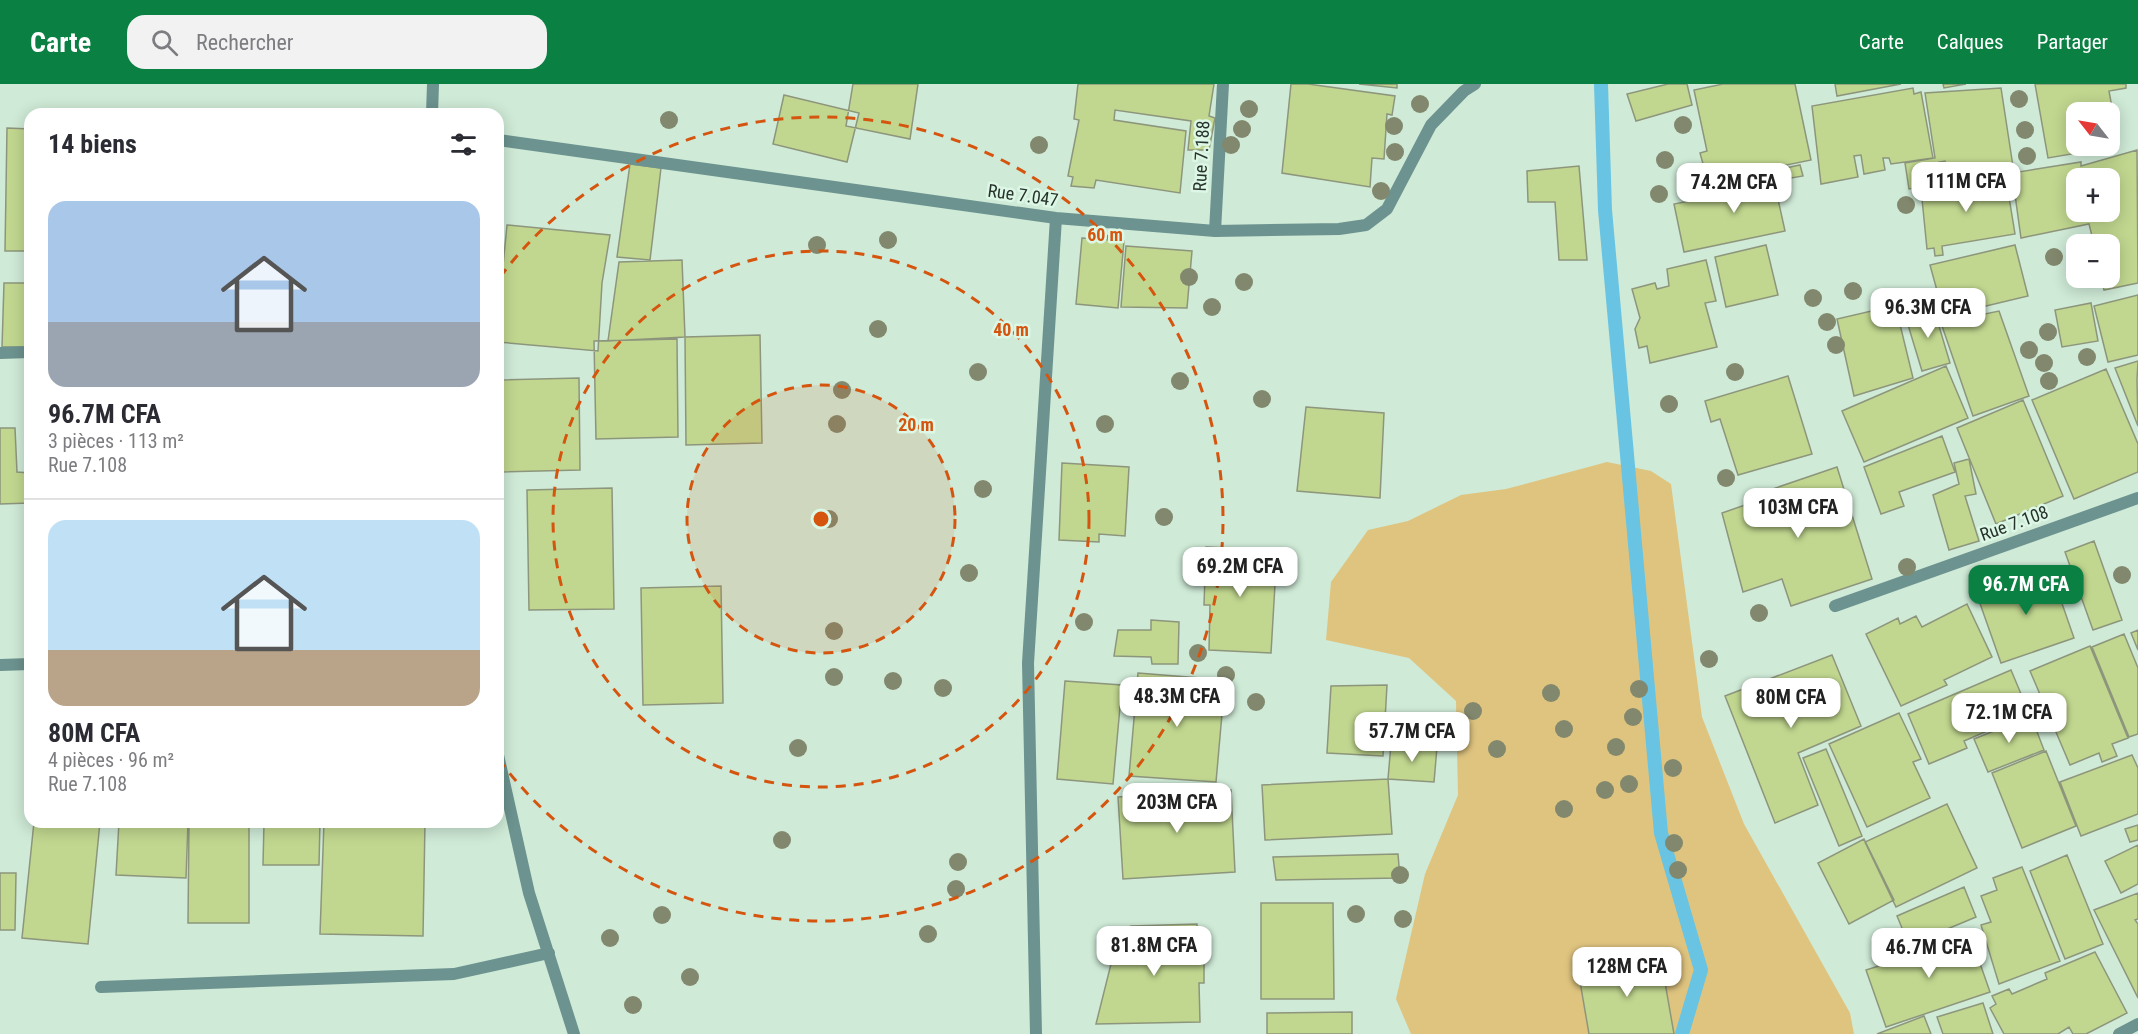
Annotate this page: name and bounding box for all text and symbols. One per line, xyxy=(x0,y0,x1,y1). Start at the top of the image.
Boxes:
search box xyxy=(127,15,547,69)
text: Carte xyxy=(30,26,91,59)
icon: search xyxy=(148,26,181,59)
text: Rechercher xyxy=(196,30,293,55)
text: Carte xyxy=(1859,30,1904,54)
text: Calques xyxy=(1937,30,2004,54)
text: Partager xyxy=(2037,30,2108,54)
north arrow xyxy=(2066,102,2120,156)
map controls xyxy=(2066,102,2120,288)
street label: Rue 7.188 xyxy=(1189,120,1213,192)
icon: filters xyxy=(447,128,480,161)
text: 14 biens xyxy=(48,129,137,159)
pin: 111M CFA xyxy=(1904,162,2028,213)
pin: 74.2M CFA xyxy=(1665,163,1803,214)
button: + xyxy=(2066,168,2120,222)
text: 111M CFA xyxy=(1925,169,2007,193)
text: 74.2M CFA xyxy=(1691,170,1777,194)
street label: Rue 7.047 xyxy=(986,180,1060,210)
text: 60 m xyxy=(1087,224,1123,245)
button: − xyxy=(2066,234,2120,288)
icon: home xyxy=(210,240,318,348)
pin: 96.3M CFA xyxy=(1859,288,1997,339)
text: 96.3M CFA xyxy=(1885,295,1971,319)
text: 40 m xyxy=(993,319,1029,340)
text: 96.7M CFA xyxy=(48,399,161,429)
text: 20 m xyxy=(898,414,934,435)
text: 3 pièces · 113 m² xyxy=(48,429,184,453)
text: Rue 7.108 xyxy=(48,453,127,477)
pin: 103M CFA xyxy=(1736,488,1860,539)
text: 103M CFA xyxy=(1757,495,1839,519)
street label: Rue 7.108 xyxy=(1977,501,2051,545)
centre of rings xyxy=(811,509,831,529)
pin: 69.2M CFA xyxy=(1171,547,1309,598)
text: 69.2M CFA xyxy=(1197,554,1283,578)
icon: home xyxy=(210,559,318,667)
pin: 96.7M CFA xyxy=(1957,565,2095,616)
text: 96.7M CFA xyxy=(1983,572,2069,596)
pin: 48.3M CFA xyxy=(1108,677,1246,728)
pin: 80M CFA xyxy=(1736,678,1846,729)
text: 48.3M CFA xyxy=(1134,684,1220,708)
text: 80M CFA xyxy=(1756,685,1826,709)
pin: 72.1M CFA xyxy=(1940,693,2078,744)
text: 72.1M CFA xyxy=(1966,700,2052,724)
pin: 57.7M CFA xyxy=(1343,712,1481,763)
text: 80M CFA xyxy=(48,718,140,748)
text: 57.7M CFA xyxy=(1369,719,1455,743)
text: 4 pièces · 96 m² xyxy=(48,748,174,772)
text: Rue 7.108 xyxy=(48,772,127,796)
pin: 203M CFA xyxy=(1115,783,1239,834)
text: 203M CFA xyxy=(1136,790,1218,814)
pin: 81.8M CFA xyxy=(1085,926,1223,977)
pin: 46.7M CFA xyxy=(1860,928,1998,979)
text: 81.8M CFA xyxy=(1111,933,1197,957)
text: 46.7M CFA xyxy=(1886,935,1972,959)
pin: 128M CFA xyxy=(1565,947,1689,998)
text: 128M CFA xyxy=(1586,954,1668,978)

